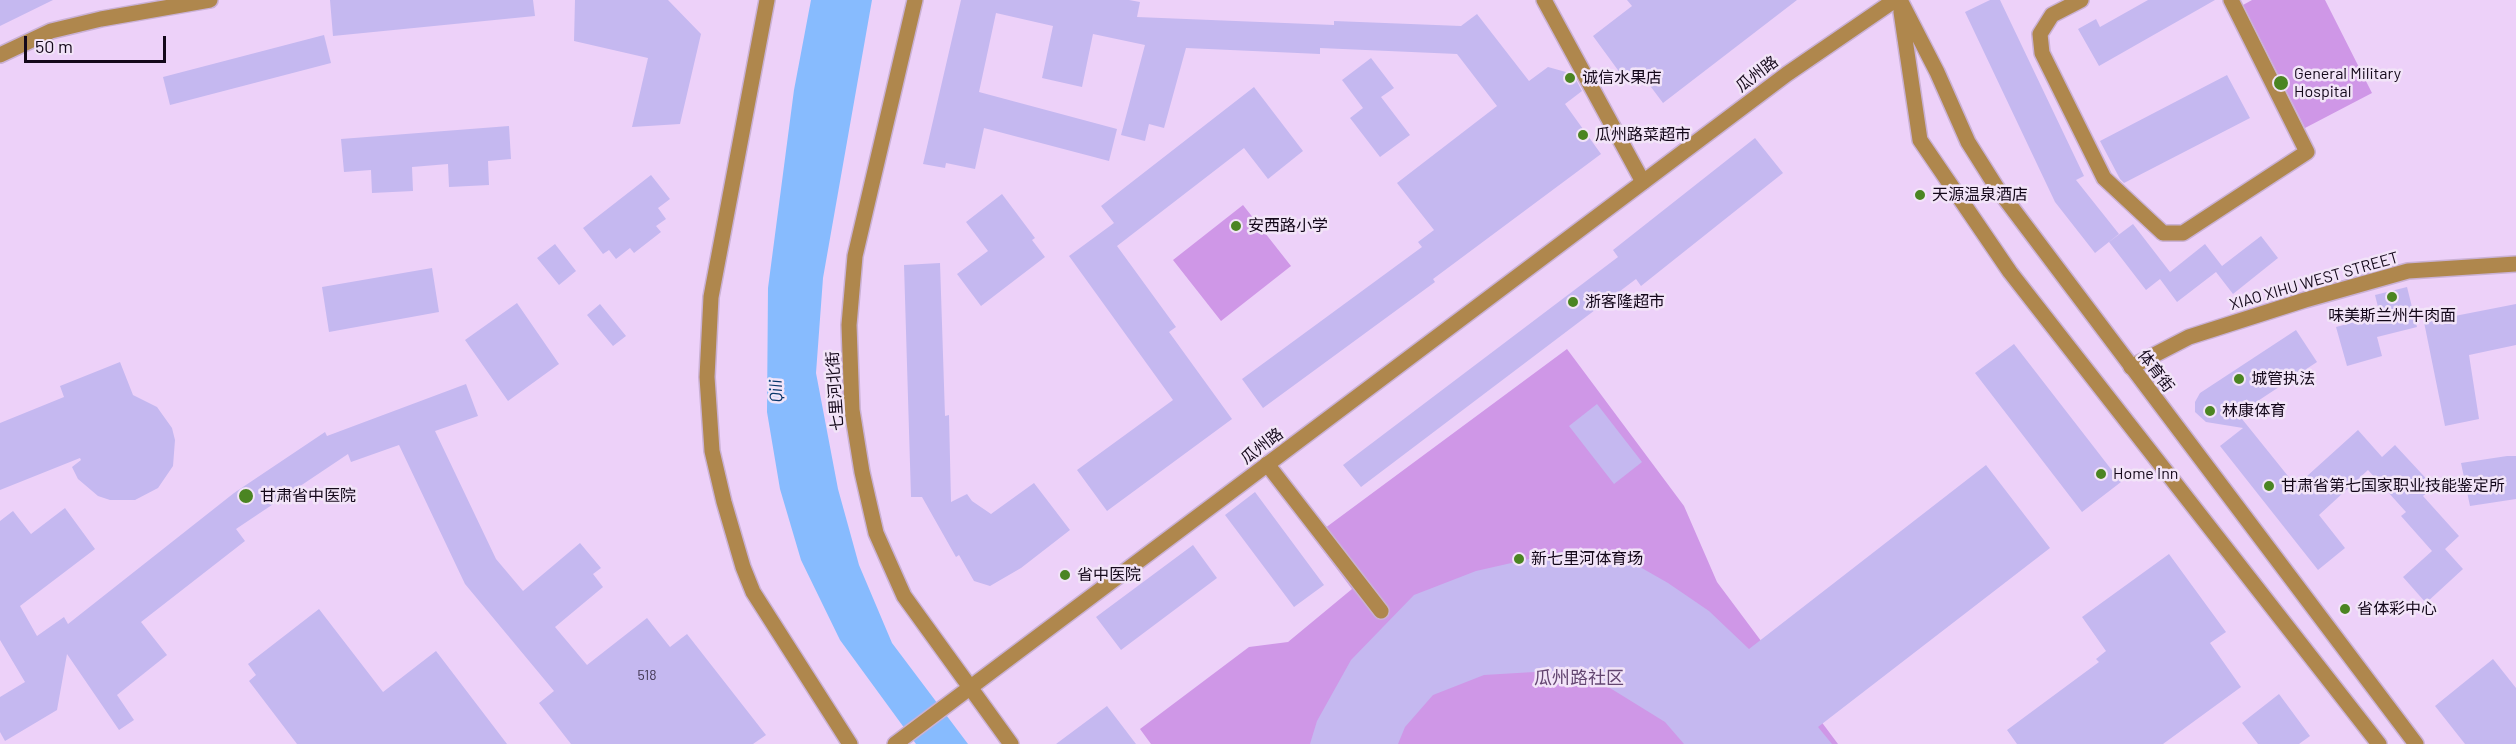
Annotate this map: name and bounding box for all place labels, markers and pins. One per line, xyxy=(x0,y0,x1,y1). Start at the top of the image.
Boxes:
place label: General Military Hospital xyxy=(2294,64,2401,102)
place label: 诚信水果店 xyxy=(1582,68,1662,88)
marker: 诚信水果店 xyxy=(1563,71,1577,85)
marker: General Military Hospital xyxy=(2272,74,2290,92)
place label: 瓜州路菜超市 xyxy=(1595,125,1691,145)
marker: 瓜州路菜超市 xyxy=(1576,128,1590,142)
place label: 天源温泉酒店 xyxy=(1932,185,2028,205)
marker: 天源温泉酒店 xyxy=(1913,188,1927,202)
place label: 安西路小学 xyxy=(1248,216,1328,236)
marker: 安西路小学 xyxy=(1229,219,1243,233)
marker: 味美斯兰州牛肉面 xyxy=(2385,290,2399,304)
place label: 浙客隆超市 xyxy=(1585,292,1665,312)
marker: 浙客隆超市 xyxy=(1566,295,1580,309)
place label: 味美斯兰州牛肉面 xyxy=(2328,306,2456,326)
place label: 城管执法 xyxy=(2251,369,2315,389)
marker: 城管执法 xyxy=(2232,372,2246,386)
place label: 林康体育 xyxy=(2222,401,2286,421)
marker: 林康体育 xyxy=(2203,404,2217,418)
place label: Home Inn xyxy=(2113,464,2178,484)
marker: Home Inn xyxy=(2094,467,2108,481)
place label: 甘肃省第七国家职业技能鉴定所 xyxy=(2281,476,2505,496)
marker: 甘肃省第七国家职业技能鉴定所 xyxy=(2262,479,2276,493)
place label: 甘肃省中医院 xyxy=(260,486,356,506)
marker: 甘肃省中医院 xyxy=(237,487,255,505)
place label: 新七里河体育场 xyxy=(1531,549,1643,569)
marker: 新七里河体育场 xyxy=(1512,552,1526,566)
place label: 省中医院 xyxy=(1077,565,1141,585)
marker: 省中医院 xyxy=(1058,568,1072,582)
place label: 省体彩中心 xyxy=(2357,599,2437,619)
marker: 省体彩中心 xyxy=(2338,602,2352,616)

